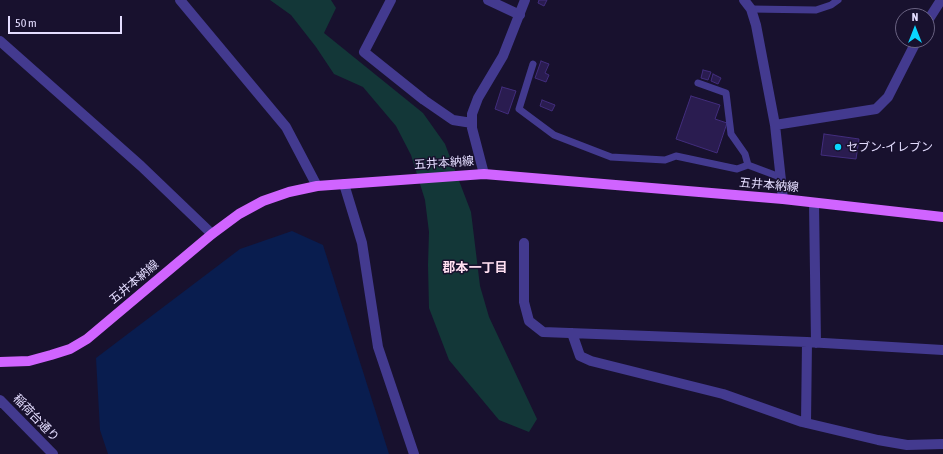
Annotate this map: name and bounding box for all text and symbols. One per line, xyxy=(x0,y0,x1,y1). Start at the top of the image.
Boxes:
scale bar xyxy=(10,8,124,34)
north arrow xyxy=(895,8,935,48)
text: N xyxy=(912,11,918,23)
text: 50 m xyxy=(15,16,37,30)
place label: セブン-イレブン xyxy=(846,140,933,154)
marker: セブン-イレブン xyxy=(833,142,843,152)
street label: 五井本納線 xyxy=(414,154,474,172)
street label: 五井本納線 xyxy=(738,175,800,195)
street label: 五井本納線 xyxy=(106,257,162,307)
district label: 郡本一丁目 xyxy=(443,260,507,276)
street label: 稲荷台通り xyxy=(10,391,62,445)

